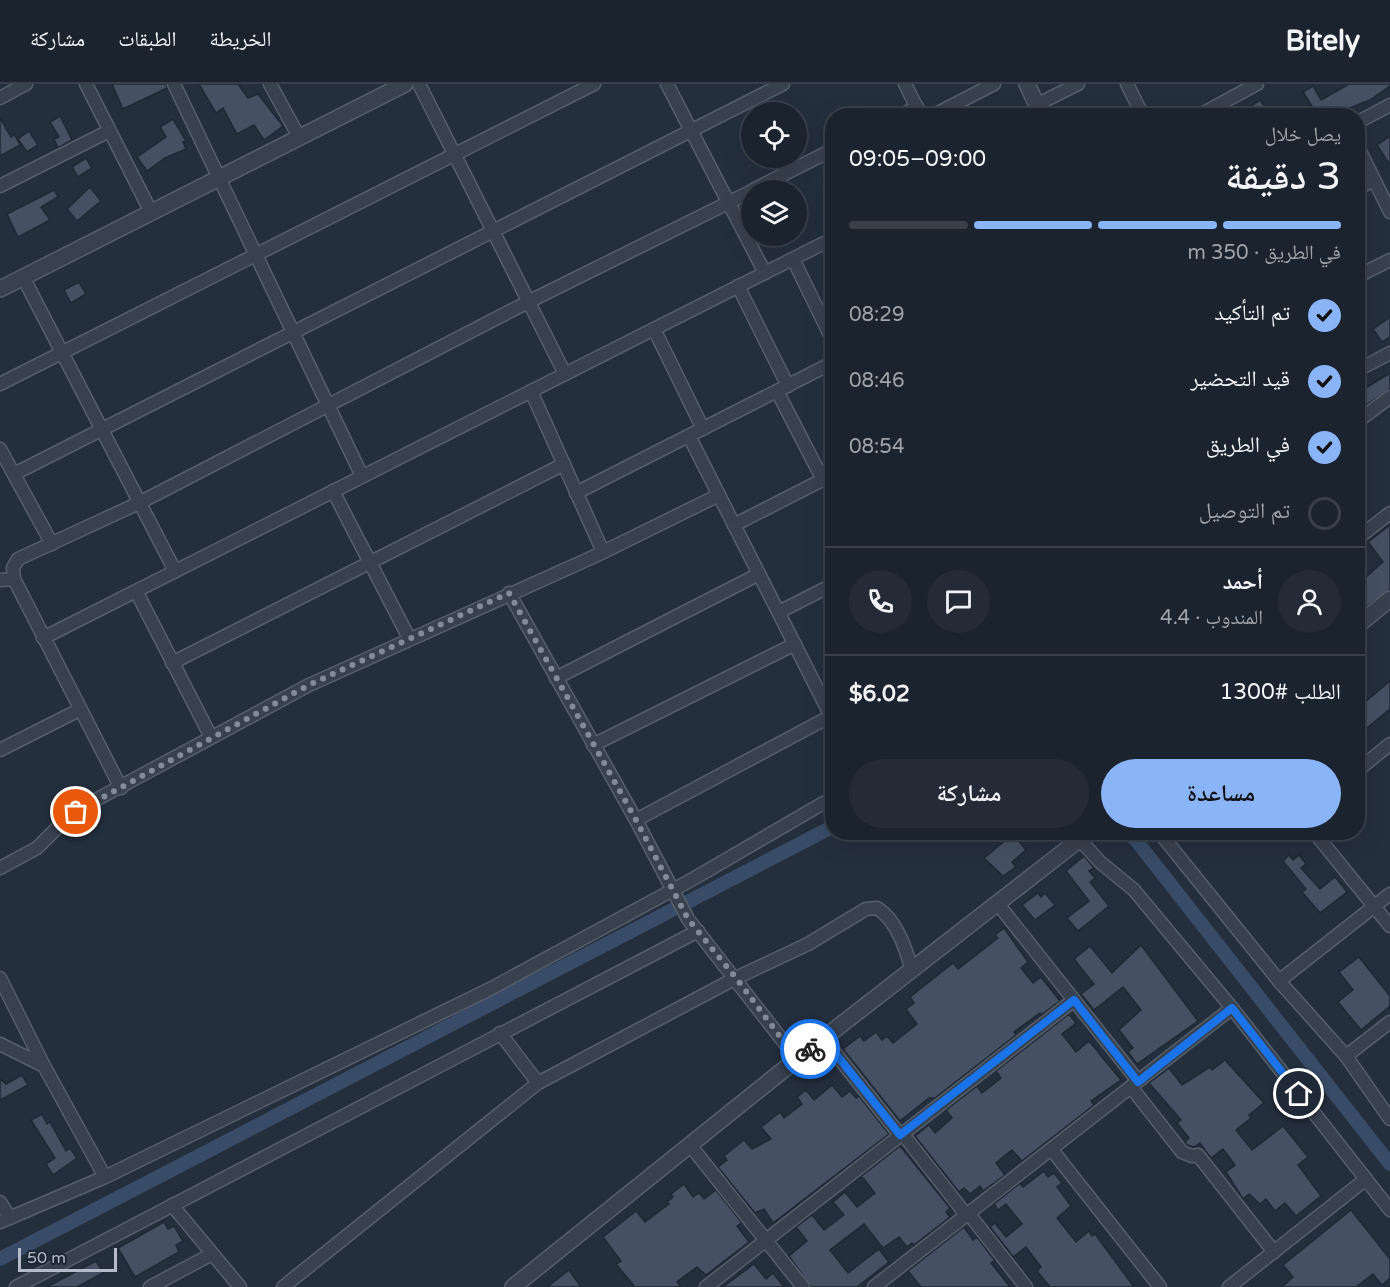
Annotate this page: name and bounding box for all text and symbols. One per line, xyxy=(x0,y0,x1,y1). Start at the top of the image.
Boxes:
text: Bitely xyxy=(1285,24,1360,58)
text: مشاركة xyxy=(30,27,85,52)
text: الطبقات xyxy=(118,27,177,52)
text: الخريطة xyxy=(210,27,271,52)
map controls xyxy=(741,102,807,246)
button: locate xyxy=(741,102,807,168)
text: يصل خلال xyxy=(1265,123,1341,147)
text: 09:00–09:05 xyxy=(849,146,986,172)
text: 3 دقيقة xyxy=(1225,153,1341,200)
button: layers xyxy=(741,180,807,246)
text: في الطريق · 350 m xyxy=(1187,241,1341,265)
icon: check xyxy=(1308,299,1341,332)
text: تم التأكيد xyxy=(1214,300,1290,326)
text: 08:29 xyxy=(849,303,904,327)
icon: check xyxy=(1308,365,1341,398)
text: قيد التحضير xyxy=(1190,366,1290,392)
text: 08:46 xyxy=(849,369,904,393)
icon: check xyxy=(1308,431,1341,464)
text: في الطريق xyxy=(1206,432,1290,458)
text: 08:54 xyxy=(849,435,904,459)
text: تم التوصيل xyxy=(1199,498,1290,524)
text: أحمد xyxy=(1223,569,1263,595)
button: phone xyxy=(849,570,912,633)
button: chat xyxy=(927,570,990,633)
button: person xyxy=(1278,570,1341,633)
text: المندوب · 4.4 xyxy=(1160,606,1263,630)
text: الطلب #1300 xyxy=(1219,679,1341,705)
text: $6.02 xyxy=(849,681,910,707)
button: مشاركة xyxy=(849,759,1089,828)
button: مساعدة xyxy=(1101,759,1341,828)
pin xyxy=(50,786,101,837)
icon: bag xyxy=(59,795,92,828)
courier xyxy=(780,1019,840,1079)
icon: bike xyxy=(794,1033,827,1066)
pin xyxy=(1273,1068,1324,1119)
icon: home xyxy=(1282,1077,1315,1110)
scale bar xyxy=(18,1245,117,1272)
text: 50 m xyxy=(27,1248,66,1268)

